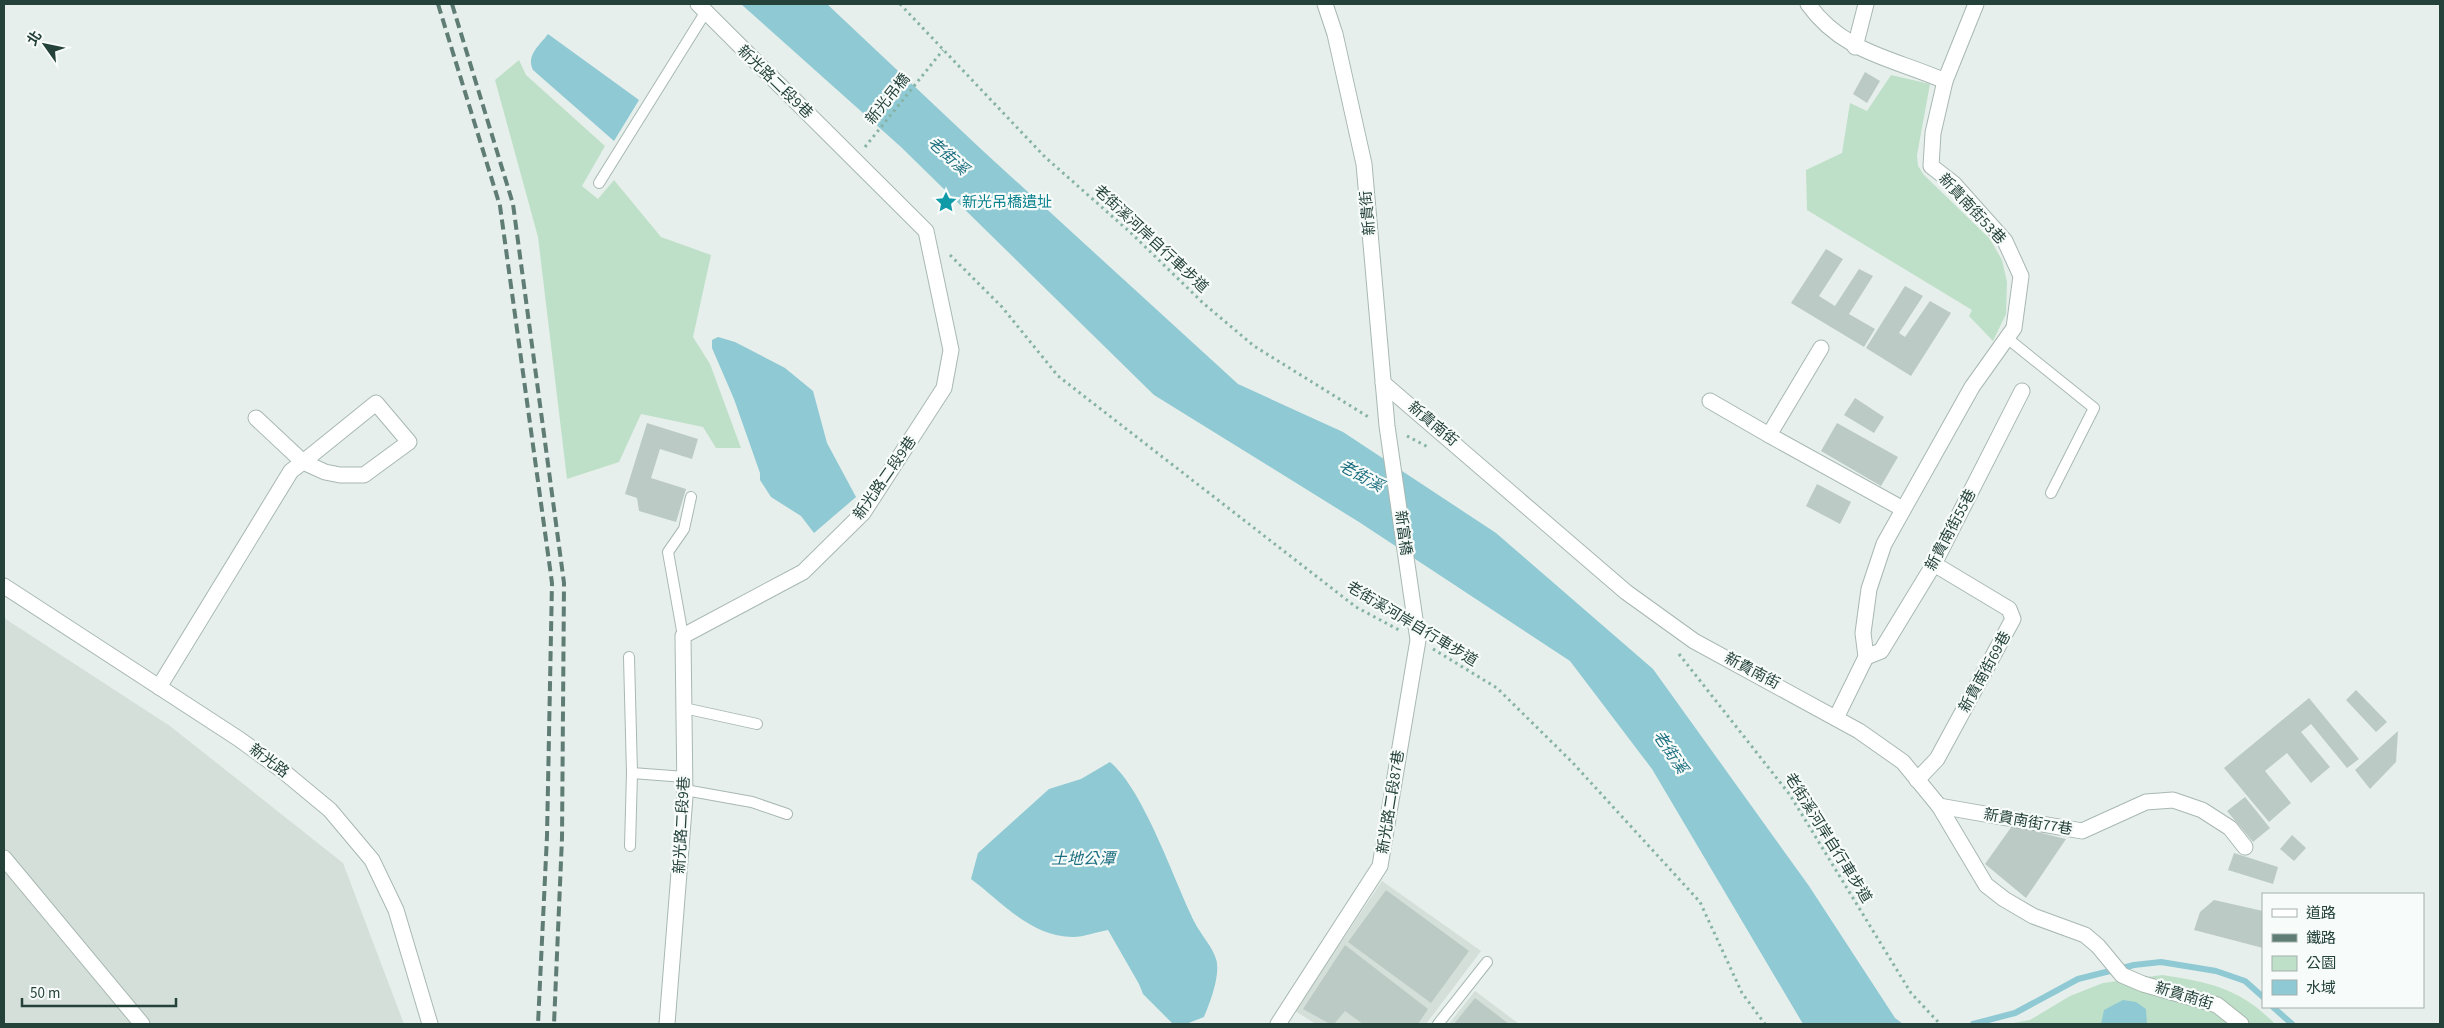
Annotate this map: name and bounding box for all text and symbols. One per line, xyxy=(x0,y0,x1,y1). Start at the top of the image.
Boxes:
north arrow xyxy=(20,20,70,70)
text: 北 xyxy=(23,27,47,50)
street label: 新光路二段9巷 xyxy=(733,41,817,123)
street label: 新光吊橋 xyxy=(861,69,915,129)
water label: 老街溪 xyxy=(923,132,975,182)
street label: 新貴南街53巷 xyxy=(1934,169,2010,249)
street label: 老街溪河岸自行車步道 xyxy=(1089,180,1213,298)
place icon: 新光吊橋遺址 xyxy=(933,189,959,215)
street label: 新貴街 xyxy=(1356,190,1380,236)
place label: 新光吊橋遺址 xyxy=(962,192,1052,213)
street label: 新貴南街 xyxy=(1403,397,1463,451)
street label: 新光路二段9巷 xyxy=(848,432,922,524)
water label: 老街溪 xyxy=(1335,455,1389,498)
street label: 新貴南街55巷 xyxy=(1921,485,1981,575)
street label: 新富橋 xyxy=(1389,509,1417,557)
street label: 老街溪河岸自行車步道 xyxy=(1342,576,1482,672)
street label: 新貴南街69巷 xyxy=(1954,628,2016,716)
street label: 新貴南街 xyxy=(1721,648,1783,694)
water label: 老街溪 xyxy=(1647,726,1694,780)
street label: 新光路 xyxy=(245,739,293,783)
street label: 新光路二段87巷 xyxy=(1372,749,1410,855)
street label: 老街溪河岸自行車步道 xyxy=(1779,769,1877,907)
street label: 新光路二段9巷 xyxy=(669,776,695,874)
street label: 新貴南街77巷 xyxy=(1982,804,2074,840)
water label: 土地公潭 xyxy=(1051,848,1118,870)
legend xyxy=(2262,893,2424,1008)
text: 道路 xyxy=(2306,903,2336,924)
text: 鐵路 xyxy=(2306,928,2336,949)
text: 公園 xyxy=(2306,953,2336,974)
scale bar xyxy=(22,976,176,1008)
street label: 新貴南街 xyxy=(2152,977,2216,1015)
text: 水域 xyxy=(2306,978,2336,999)
text: 50 m xyxy=(30,983,60,1004)

